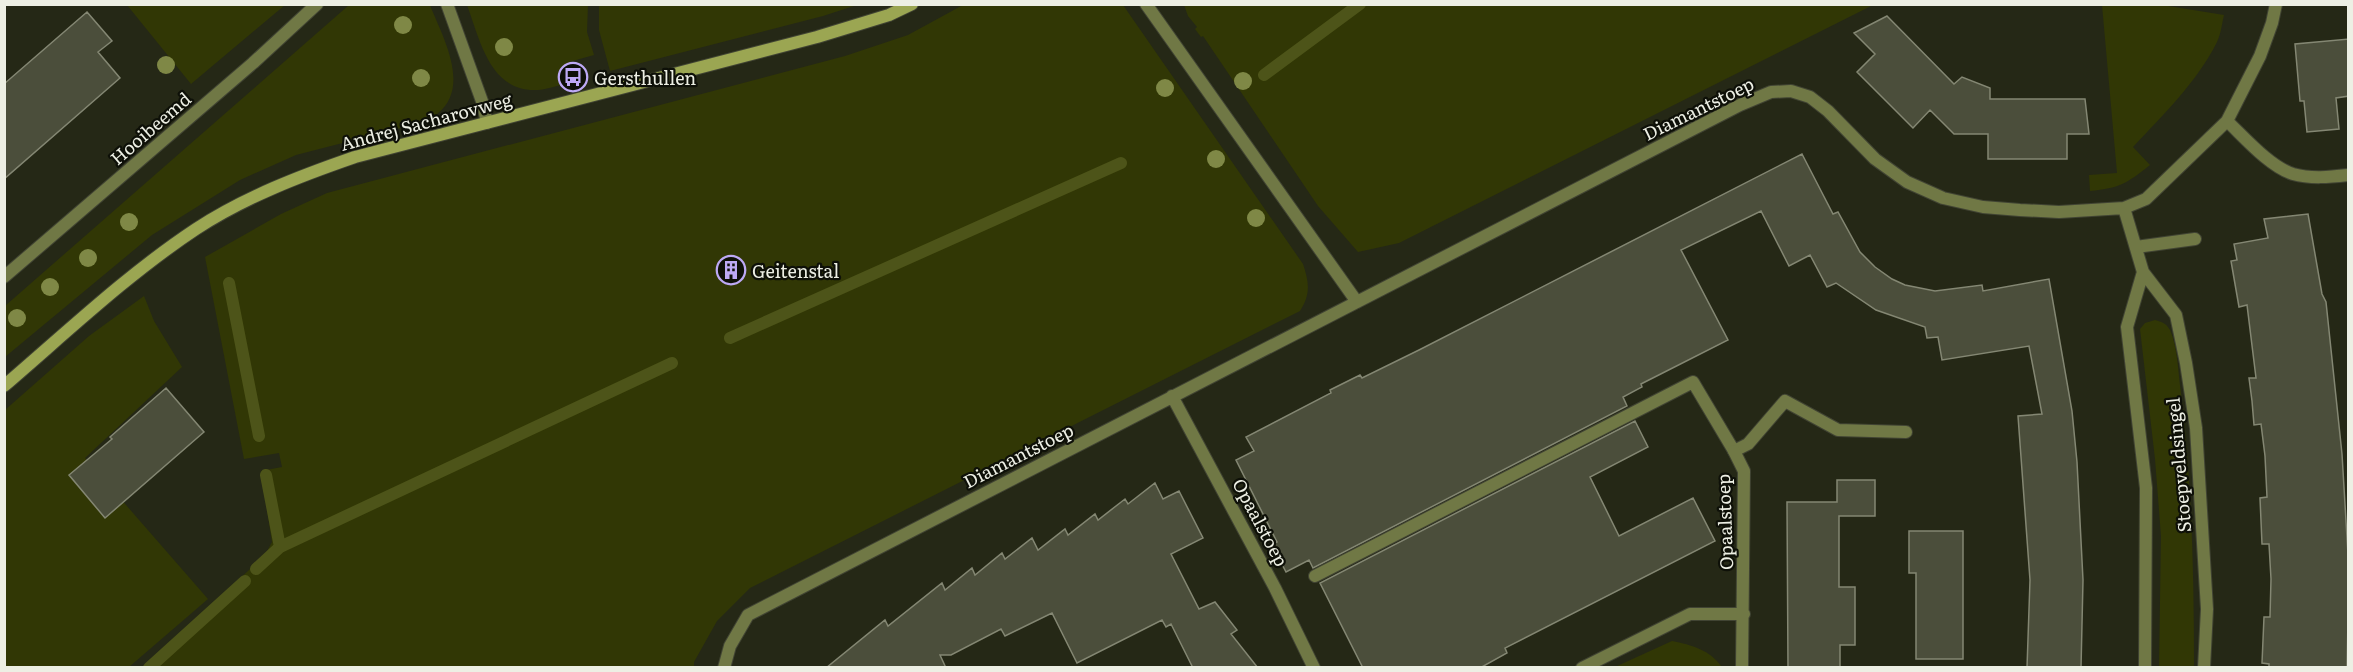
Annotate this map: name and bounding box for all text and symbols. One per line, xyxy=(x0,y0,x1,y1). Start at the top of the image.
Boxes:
bus stop icon: Gersthullen xyxy=(557,61,589,93)
place label: Gersthullen xyxy=(594,64,696,91)
street label: Diamantstoep xyxy=(1638,69,1758,147)
street label: Hooibeemd xyxy=(104,85,196,171)
street label: Andrej Sacharovweg xyxy=(337,85,516,157)
building icon: Geitenstal xyxy=(715,254,747,286)
place label: Geitenstal xyxy=(752,257,839,284)
street label: Stoepveldsingel xyxy=(2159,396,2197,534)
street label: Diamantstoep xyxy=(958,416,1078,494)
street label: Opaalstoep xyxy=(1227,473,1295,571)
street label: Opaalstoep xyxy=(1709,473,1739,571)

